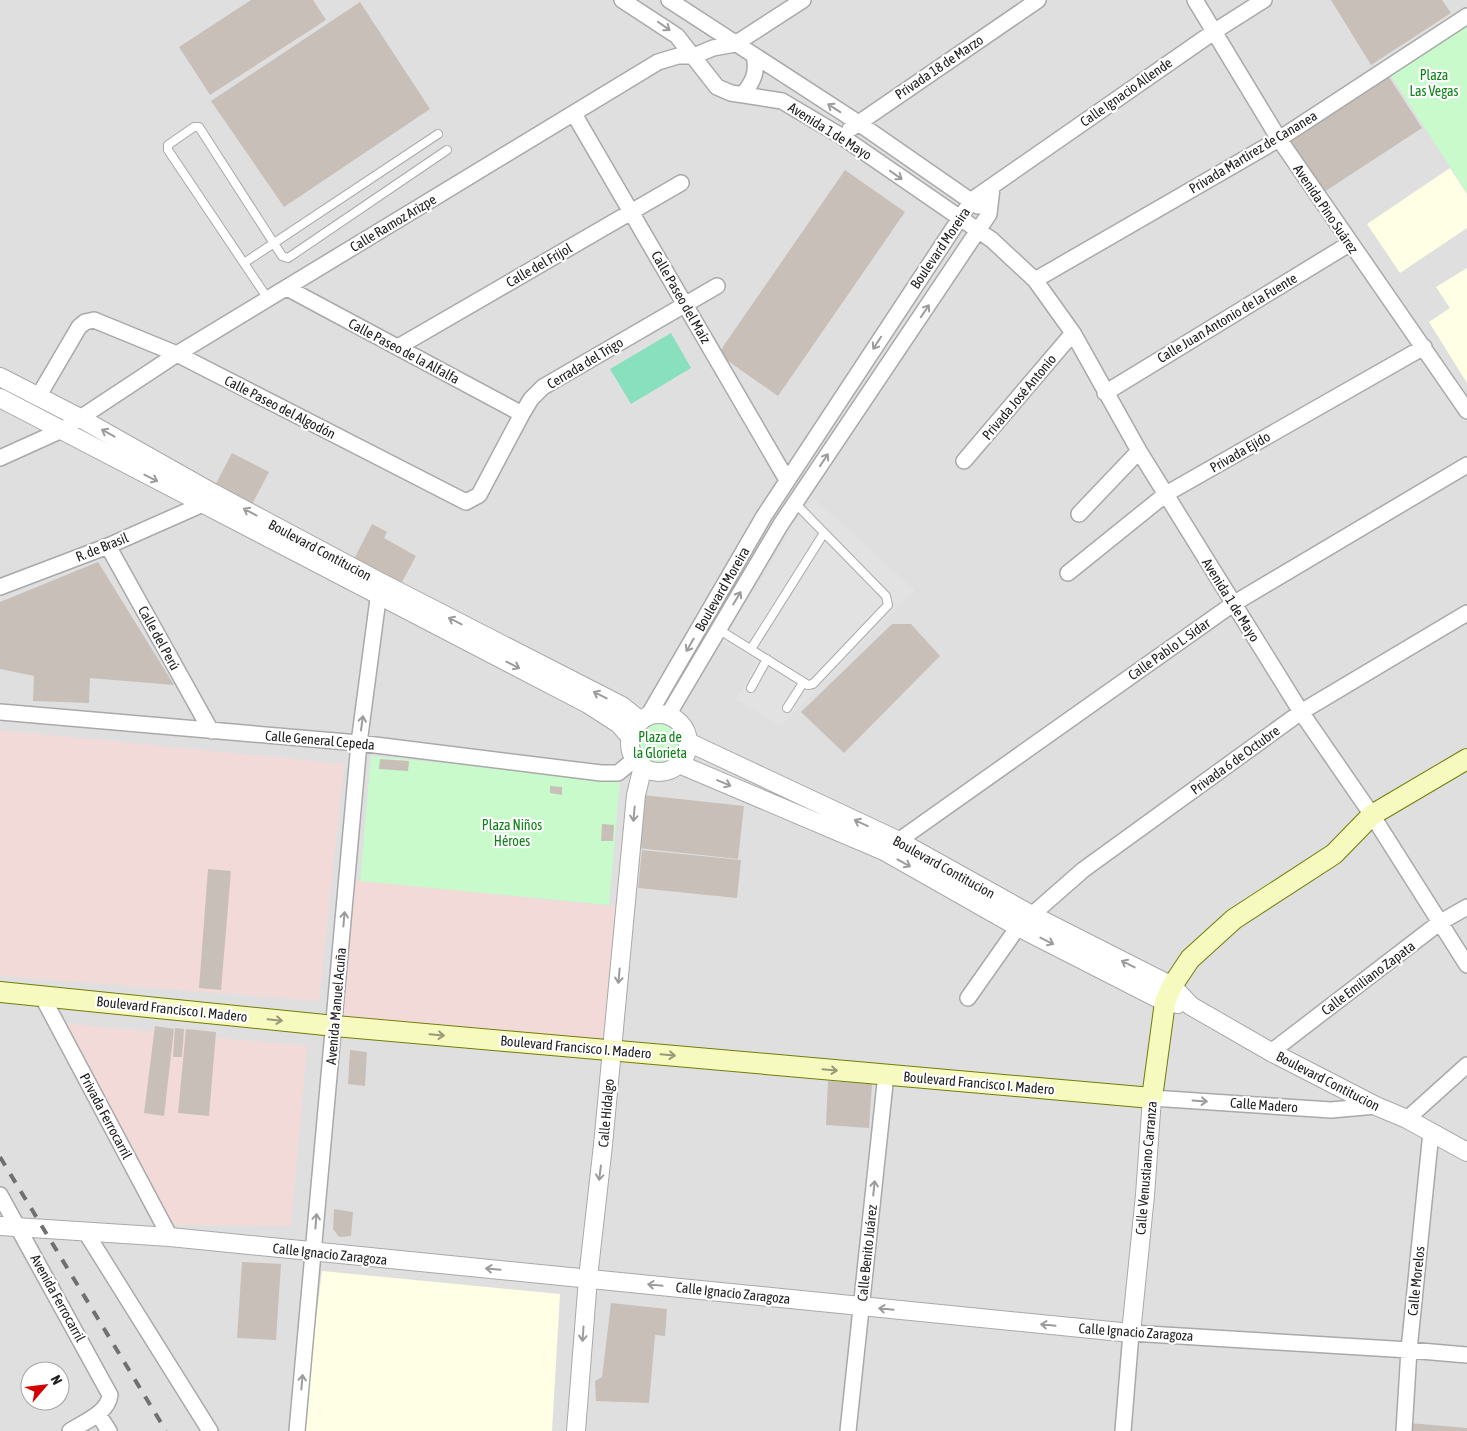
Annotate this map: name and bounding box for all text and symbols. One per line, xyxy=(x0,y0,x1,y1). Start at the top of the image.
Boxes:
one-way arrow xyxy=(656,21,670,31)
street label: Privada 18 de Marzo xyxy=(892,32,986,102)
street label: Calle Ignacio Allende xyxy=(1077,54,1175,130)
park label: Plaza Las Vegas xyxy=(1410,67,1458,99)
street label: Avenida 1 de Mayo xyxy=(785,99,875,163)
one-way arrow xyxy=(827,102,841,112)
street label: Privada Martirez de Cananea xyxy=(1186,107,1320,197)
street label: Avenida Pino Suárez xyxy=(1290,162,1362,256)
one-way arrow xyxy=(889,170,903,180)
street label: Calle Ramoz Arizpe xyxy=(347,191,439,255)
street label: Boulevard Moreira xyxy=(907,204,973,292)
street label: Calle del Frijol xyxy=(503,240,575,290)
street label: Calle Paseo del Maíz xyxy=(648,248,714,346)
street label: Calle Juan Antonio de la Fuente xyxy=(1154,270,1300,366)
one-way arrow xyxy=(920,305,930,319)
street label: Calle Paseo de la Alfalfa xyxy=(346,315,462,387)
street label: Cerrada del Trigo xyxy=(544,334,626,392)
one-way arrow xyxy=(872,336,882,350)
street label: Privada José Antonio xyxy=(979,351,1059,443)
street label: Calle Paseo del Algodón xyxy=(222,372,338,442)
one-way arrow xyxy=(101,428,115,438)
street label: Privada Ejido xyxy=(1207,428,1273,476)
one-way arrow xyxy=(819,454,829,468)
one-way arrow xyxy=(144,473,159,483)
one-way arrow xyxy=(243,507,257,517)
street label: Boulevard Contitucion xyxy=(266,516,374,584)
street label: R. de Brasil xyxy=(73,529,131,565)
street label: Boulevard Moreira xyxy=(691,544,753,634)
street label: Avenida 1 de Mayo xyxy=(1199,555,1263,645)
one-way arrow xyxy=(732,591,742,605)
street label: Calle del Perú xyxy=(135,603,183,673)
street label: Calle Pablo L. Sidar xyxy=(1125,614,1214,683)
one-way arrow xyxy=(448,616,463,626)
one-way arrow xyxy=(684,637,694,651)
one-way arrow xyxy=(505,661,520,670)
one-way arrow xyxy=(593,690,608,699)
one-way arrow xyxy=(357,715,367,731)
street label: Privada 6 de Octubre xyxy=(1187,722,1283,798)
street label: Calle General Cepeda xyxy=(265,727,375,753)
park label: Plaza de la Glorieta xyxy=(633,729,687,761)
one-way arrow xyxy=(716,779,731,789)
one-way arrow xyxy=(629,806,639,822)
park label: Plaza Niños Héroes xyxy=(482,817,542,849)
one-way arrow xyxy=(854,818,869,827)
street label: Boulevard Contitucion xyxy=(890,832,998,902)
one-way arrow xyxy=(897,858,911,868)
one-way arrow xyxy=(339,912,349,928)
one-way arrow xyxy=(1039,936,1054,946)
street label: Calle Emiliano Zapata xyxy=(1318,938,1418,1018)
street label: Avenida Manuel Acuña xyxy=(323,947,349,1065)
one-way arrow xyxy=(1121,959,1136,969)
one-way arrow xyxy=(614,968,624,984)
street label: Boulevard Francisco I. Madero xyxy=(96,993,248,1025)
one-way arrow xyxy=(267,1015,283,1024)
one-way arrow xyxy=(428,1030,444,1040)
street label: Boulevard Francisco I. Madero xyxy=(500,1032,652,1062)
street label: Boulevard Contitucion xyxy=(1274,1048,1382,1114)
one-way arrow xyxy=(660,1051,676,1060)
one-way arrow xyxy=(822,1065,838,1074)
street label: Boulevard Francisco I. Madero xyxy=(903,1068,1055,1098)
street label: Privada Ferrocarril xyxy=(77,1070,135,1162)
street label: Calle Hidalgo xyxy=(595,1078,617,1148)
street label: Calle Madero xyxy=(1230,1095,1298,1115)
one-way arrow xyxy=(1192,1097,1208,1106)
street label: Calle Venustiano Carranza xyxy=(1132,1100,1160,1236)
one-way arrow xyxy=(595,1164,605,1180)
one-way arrow xyxy=(869,1180,878,1196)
street label: Calle Benito Juárez xyxy=(854,1204,880,1302)
one-way arrow xyxy=(311,1213,321,1229)
street label: Calle Ignacio Zaragoza xyxy=(272,1240,388,1268)
street label: Calle Morelos xyxy=(1404,1245,1428,1317)
street label: Avenida Ferrocarril xyxy=(27,1252,89,1345)
one-way arrow xyxy=(485,1265,501,1274)
street label: Calle Ignacio Zaragoza xyxy=(675,1279,791,1307)
one-way arrow xyxy=(647,1280,663,1290)
one-way arrow xyxy=(878,1304,894,1314)
one-way arrow xyxy=(1040,1320,1056,1330)
street label: Calle Ignacio Zaragoza xyxy=(1078,1320,1194,1344)
one-way arrow xyxy=(579,1326,588,1342)
north arrow xyxy=(20,1361,70,1411)
text: N xyxy=(47,1372,65,1387)
one-way arrow xyxy=(297,1375,306,1391)

